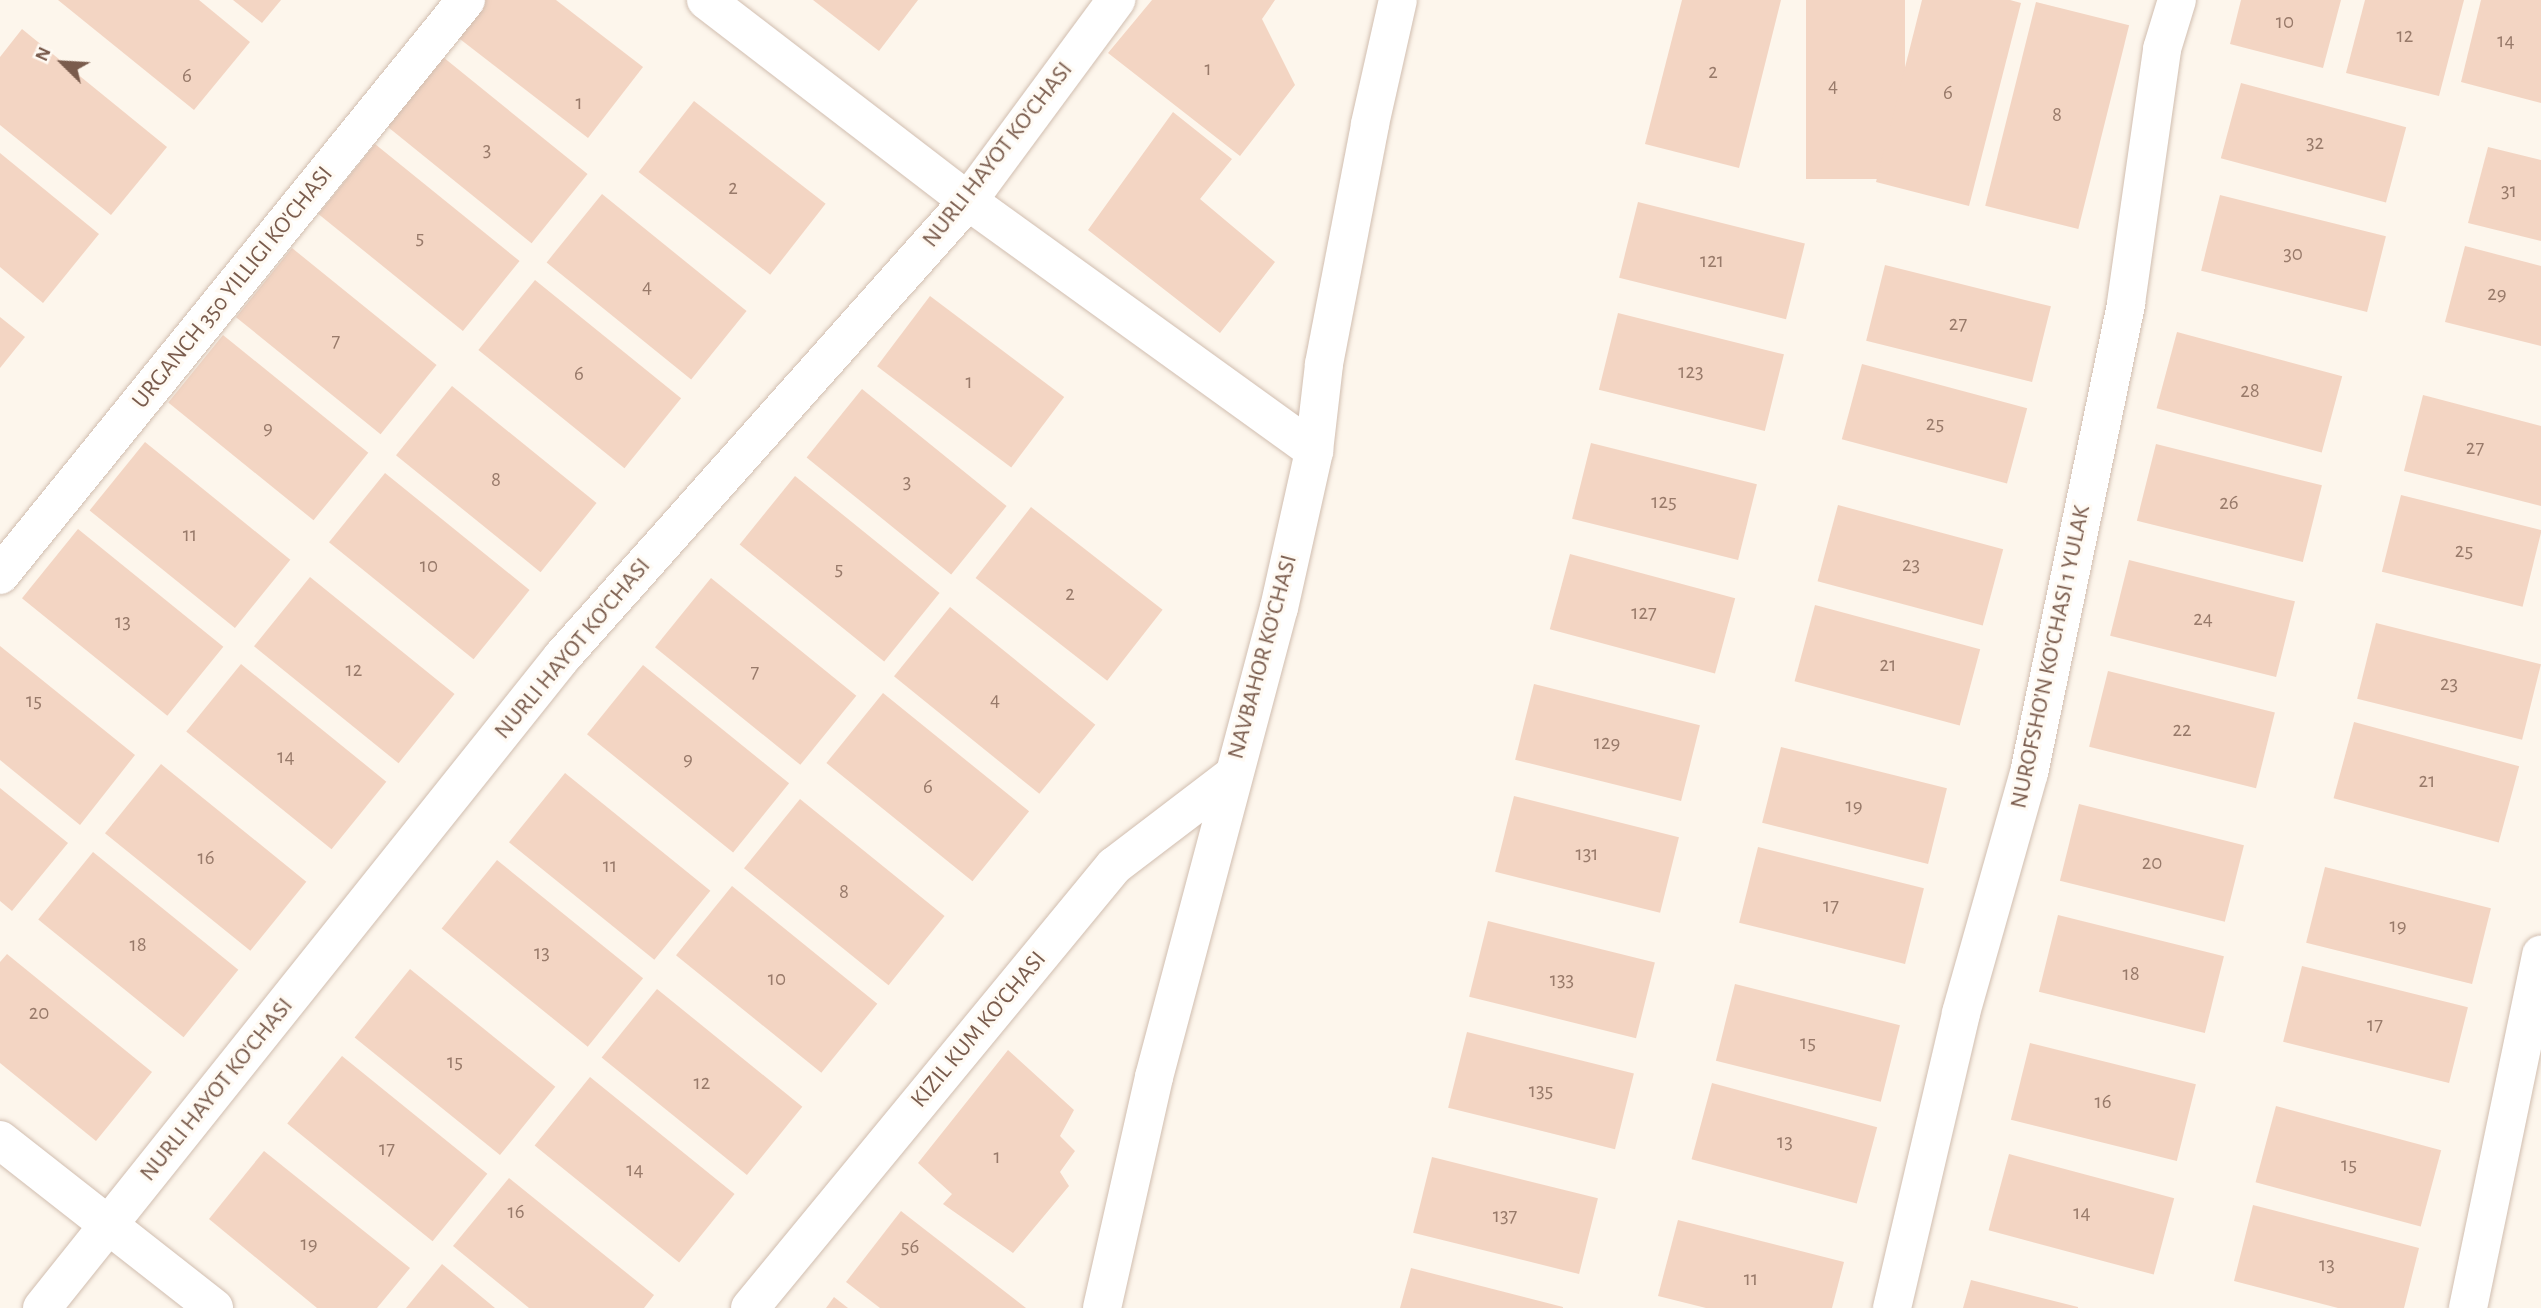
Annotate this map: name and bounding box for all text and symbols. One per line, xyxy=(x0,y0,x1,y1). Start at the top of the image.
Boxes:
house number: 10 xyxy=(2276,9,2294,35)
house number: 12 xyxy=(2397,23,2413,49)
north arrow xyxy=(28,28,98,98)
house number: 14 xyxy=(2497,28,2515,54)
text: N xyxy=(32,44,55,64)
street label: NURLI HAYOT KO'CHASI xyxy=(917,56,1079,254)
house number: 1 xyxy=(1204,56,1212,82)
house number: 2 xyxy=(1708,59,1718,85)
house number: 6 xyxy=(182,63,192,89)
house number: 4 xyxy=(1828,73,1838,99)
house number: 6 xyxy=(1943,80,1953,106)
house number: 1 xyxy=(575,90,583,116)
house number: 8 xyxy=(2052,102,2062,128)
house number: 32 xyxy=(2306,130,2324,156)
house number: 3 xyxy=(483,137,491,163)
street label: URGANCH 350 YILLIGI KO'CHASI xyxy=(126,161,340,415)
house number: 2 xyxy=(728,175,738,201)
house number: 31 xyxy=(2501,178,2517,204)
house number: 5 xyxy=(416,225,424,251)
house number: 30 xyxy=(2283,241,2303,267)
house number: 121 xyxy=(1700,248,1724,274)
house number: 4 xyxy=(642,274,652,300)
house number: 29 xyxy=(2487,281,2507,307)
house number: 27 xyxy=(1949,311,1967,337)
house number: 7 xyxy=(332,328,340,354)
house number: 123 xyxy=(1678,359,1704,385)
house number: 6 xyxy=(574,361,584,387)
house number: 1 xyxy=(965,369,973,395)
house number: 28 xyxy=(2240,378,2260,404)
house number: 25 xyxy=(1926,411,1944,437)
house number: 9 xyxy=(263,415,273,441)
house number: 27 xyxy=(2466,435,2484,461)
house number: 8 xyxy=(491,467,501,493)
house number: 3 xyxy=(903,469,911,495)
house number: 125 xyxy=(1651,489,1677,515)
house number: 26 xyxy=(2219,490,2239,516)
street label: NUROFSHO'N KO'CHASI 1 YULAK xyxy=(2005,503,2097,811)
house number: 11 xyxy=(183,522,197,548)
house number: 25 xyxy=(2455,538,2473,564)
street label: NAVBAHOR KO'CHASI xyxy=(1222,552,1304,762)
house number: 23 xyxy=(1902,552,1920,578)
house number: 10 xyxy=(420,553,438,579)
street label: NURLI HAYOT KO'CHASI xyxy=(489,553,657,745)
house number: 5 xyxy=(835,556,843,582)
house number: 2 xyxy=(1065,581,1075,607)
house number: 127 xyxy=(1631,600,1657,626)
house number: 24 xyxy=(2193,606,2213,632)
house number: 13 xyxy=(115,609,131,635)
house number: 21 xyxy=(1880,652,1896,678)
house number: 12 xyxy=(346,657,362,683)
house number: 7 xyxy=(751,659,759,685)
house number: 23 xyxy=(2440,671,2458,697)
house number: 4 xyxy=(990,687,1000,713)
house number: 15 xyxy=(26,688,42,714)
house number: 22 xyxy=(2172,717,2192,743)
house number: 129 xyxy=(1594,730,1620,756)
house number: 14 xyxy=(277,744,295,770)
house number: 9 xyxy=(683,746,693,772)
house number: 21 xyxy=(2419,768,2435,794)
house number: 6 xyxy=(923,774,933,800)
house number: 19 xyxy=(1845,793,1863,819)
house number: 131 xyxy=(1575,841,1599,867)
house number: 16 xyxy=(197,845,215,871)
house number: 20 xyxy=(2142,850,2162,876)
house number: 11 xyxy=(603,853,617,879)
house number: 8 xyxy=(839,879,849,905)
house number: 17 xyxy=(1823,893,1839,919)
house number: 19 xyxy=(2389,913,2407,939)
house number: 18 xyxy=(129,932,147,958)
house number: 13 xyxy=(534,940,550,966)
street label: KIZIL KUM KO'CHASI xyxy=(905,946,1053,1114)
house number: 18 xyxy=(2122,961,2140,987)
house number: 10 xyxy=(768,966,786,992)
house number: 133 xyxy=(1550,967,1574,993)
street label: NURLI HAYOT KO'CHASI xyxy=(134,992,300,1188)
house number: 20 xyxy=(29,1000,49,1026)
house number: 17 xyxy=(2367,1012,2383,1038)
house number: 15 xyxy=(1800,1030,1816,1056)
house number: 15 xyxy=(447,1049,463,1075)
house number: 12 xyxy=(694,1070,710,1096)
house number: 135 xyxy=(1529,1078,1553,1104)
house number: 16 xyxy=(2094,1089,2112,1115)
house number: 13 xyxy=(1777,1129,1793,1155)
house number: 17 xyxy=(379,1136,395,1162)
house number: 1 xyxy=(993,1144,1001,1170)
house number: 15 xyxy=(2341,1152,2357,1178)
house number: 14 xyxy=(626,1157,644,1183)
house number: 16 xyxy=(507,1199,525,1225)
house number: 14 xyxy=(2073,1200,2091,1226)
house number: 137 xyxy=(1493,1203,1517,1229)
house number: 19 xyxy=(300,1231,318,1257)
house number: 56 xyxy=(901,1234,919,1260)
house number: 13 xyxy=(2319,1252,2335,1278)
house number: 11 xyxy=(1744,1266,1758,1292)

